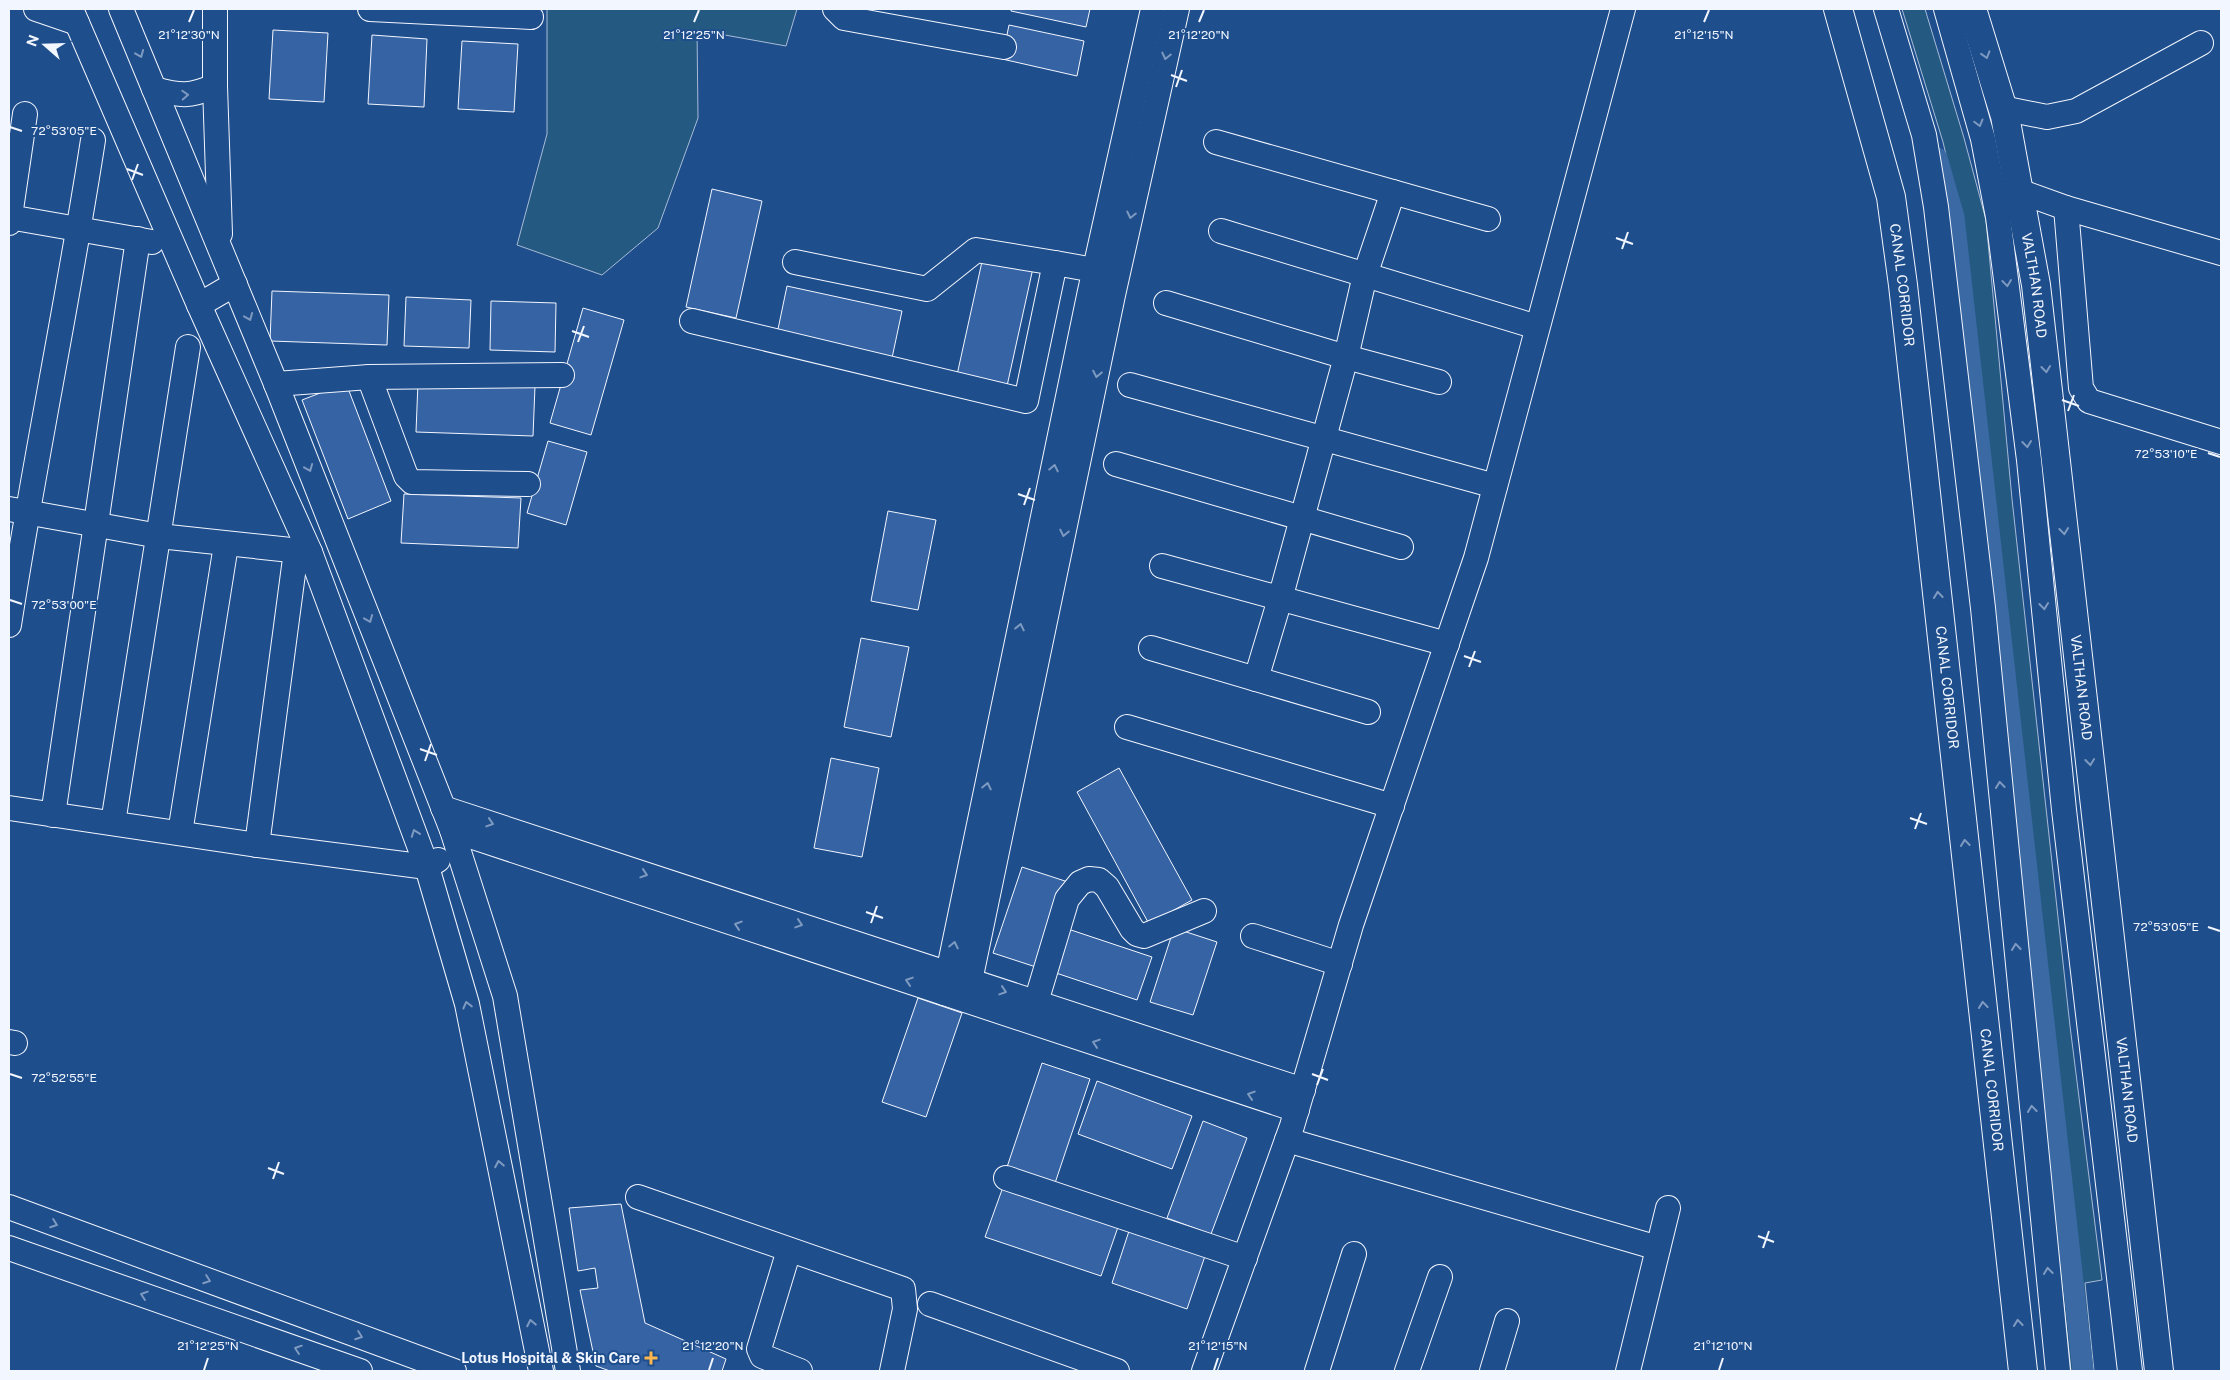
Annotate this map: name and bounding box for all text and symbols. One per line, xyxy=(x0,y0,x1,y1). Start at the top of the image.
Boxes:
north arrow xyxy=(20,20,70,70)
text: 21°12'30"N xyxy=(158,28,220,42)
text: 21°12'25"N xyxy=(663,28,725,42)
text: 21°12'20"N xyxy=(1168,28,1230,42)
text: 21°12'15"N xyxy=(1674,28,1734,42)
text: N xyxy=(23,33,42,48)
one-way arrow xyxy=(133,49,144,58)
one-way arrow xyxy=(1981,51,1991,59)
one-way arrow xyxy=(1161,52,1172,61)
one-way arrow xyxy=(181,89,189,100)
one-way arrow xyxy=(1973,118,1983,126)
text: 72°53'05"E xyxy=(31,124,97,138)
one-way arrow xyxy=(1126,210,1137,219)
street label: CANAL CORRIDOR xyxy=(1887,222,1918,347)
street label: VALTHAN ROAD xyxy=(2019,231,2050,339)
one-way arrow xyxy=(2001,279,2012,287)
one-way arrow xyxy=(242,312,253,321)
one-way arrow xyxy=(2040,366,2051,374)
one-way arrow xyxy=(1092,369,1102,378)
one-way arrow xyxy=(2021,440,2032,448)
text: 72°53'10"E xyxy=(2135,447,2198,461)
one-way arrow xyxy=(303,463,313,472)
one-way arrow xyxy=(1048,464,1058,472)
one-way arrow xyxy=(2058,527,2069,535)
one-way arrow xyxy=(1059,529,1070,537)
one-way arrow xyxy=(1933,590,1944,598)
text: 72°53'00"E xyxy=(31,598,97,612)
one-way arrow xyxy=(2038,602,2049,610)
one-way arrow xyxy=(362,614,373,623)
one-way arrow xyxy=(1015,623,1025,632)
street label: CANAL CORRIDOR xyxy=(1933,625,1962,750)
street label: VALTHAN ROAD xyxy=(2068,634,2096,741)
one-way arrow xyxy=(2084,758,2095,766)
one-way arrow xyxy=(1995,781,2006,789)
one-way arrow xyxy=(981,782,992,791)
one-way arrow xyxy=(485,818,493,828)
one-way arrow xyxy=(411,829,421,838)
one-way arrow xyxy=(1960,839,1971,847)
one-way arrow xyxy=(639,868,648,878)
one-way arrow xyxy=(794,918,802,928)
one-way arrow xyxy=(734,920,743,930)
text: 72°53'05"E xyxy=(2133,920,2199,934)
one-way arrow xyxy=(948,941,959,950)
one-way arrow xyxy=(2011,943,2022,951)
one-way arrow xyxy=(905,977,914,987)
one-way arrow xyxy=(998,985,1007,995)
one-way arrow xyxy=(462,1000,473,1009)
one-way arrow xyxy=(1978,1000,1989,1008)
street label: CANAL CORRIDOR xyxy=(1977,1028,2007,1152)
street label: VALTHAN ROAD xyxy=(2113,1036,2141,1144)
one-way arrow xyxy=(1093,1039,1101,1049)
text: 72°52'55"E xyxy=(31,1071,97,1085)
one-way arrow xyxy=(1247,1090,1255,1100)
one-way arrow xyxy=(2027,1105,2038,1113)
one-way arrow xyxy=(495,1160,505,1169)
one-way arrow xyxy=(50,1218,58,1228)
one-way arrow xyxy=(2042,1266,2053,1274)
one-way arrow xyxy=(202,1274,211,1284)
one-way arrow xyxy=(141,1291,149,1301)
one-way arrow xyxy=(2013,1318,2024,1326)
one-way arrow xyxy=(527,1319,537,1328)
one-way arrow xyxy=(355,1330,363,1340)
text: 21°12'25"N xyxy=(177,1339,239,1353)
text: 21°12'20"N xyxy=(682,1339,744,1353)
text: 21°12'15"N xyxy=(1188,1339,1248,1353)
text: 21°12'10"N xyxy=(1694,1339,1753,1353)
one-way arrow xyxy=(294,1345,302,1355)
place label: Lotus Hospital & Skin Care xyxy=(461,1350,640,1366)
marker: Lotus Hospital & Skin Care xyxy=(644,1351,658,1365)

